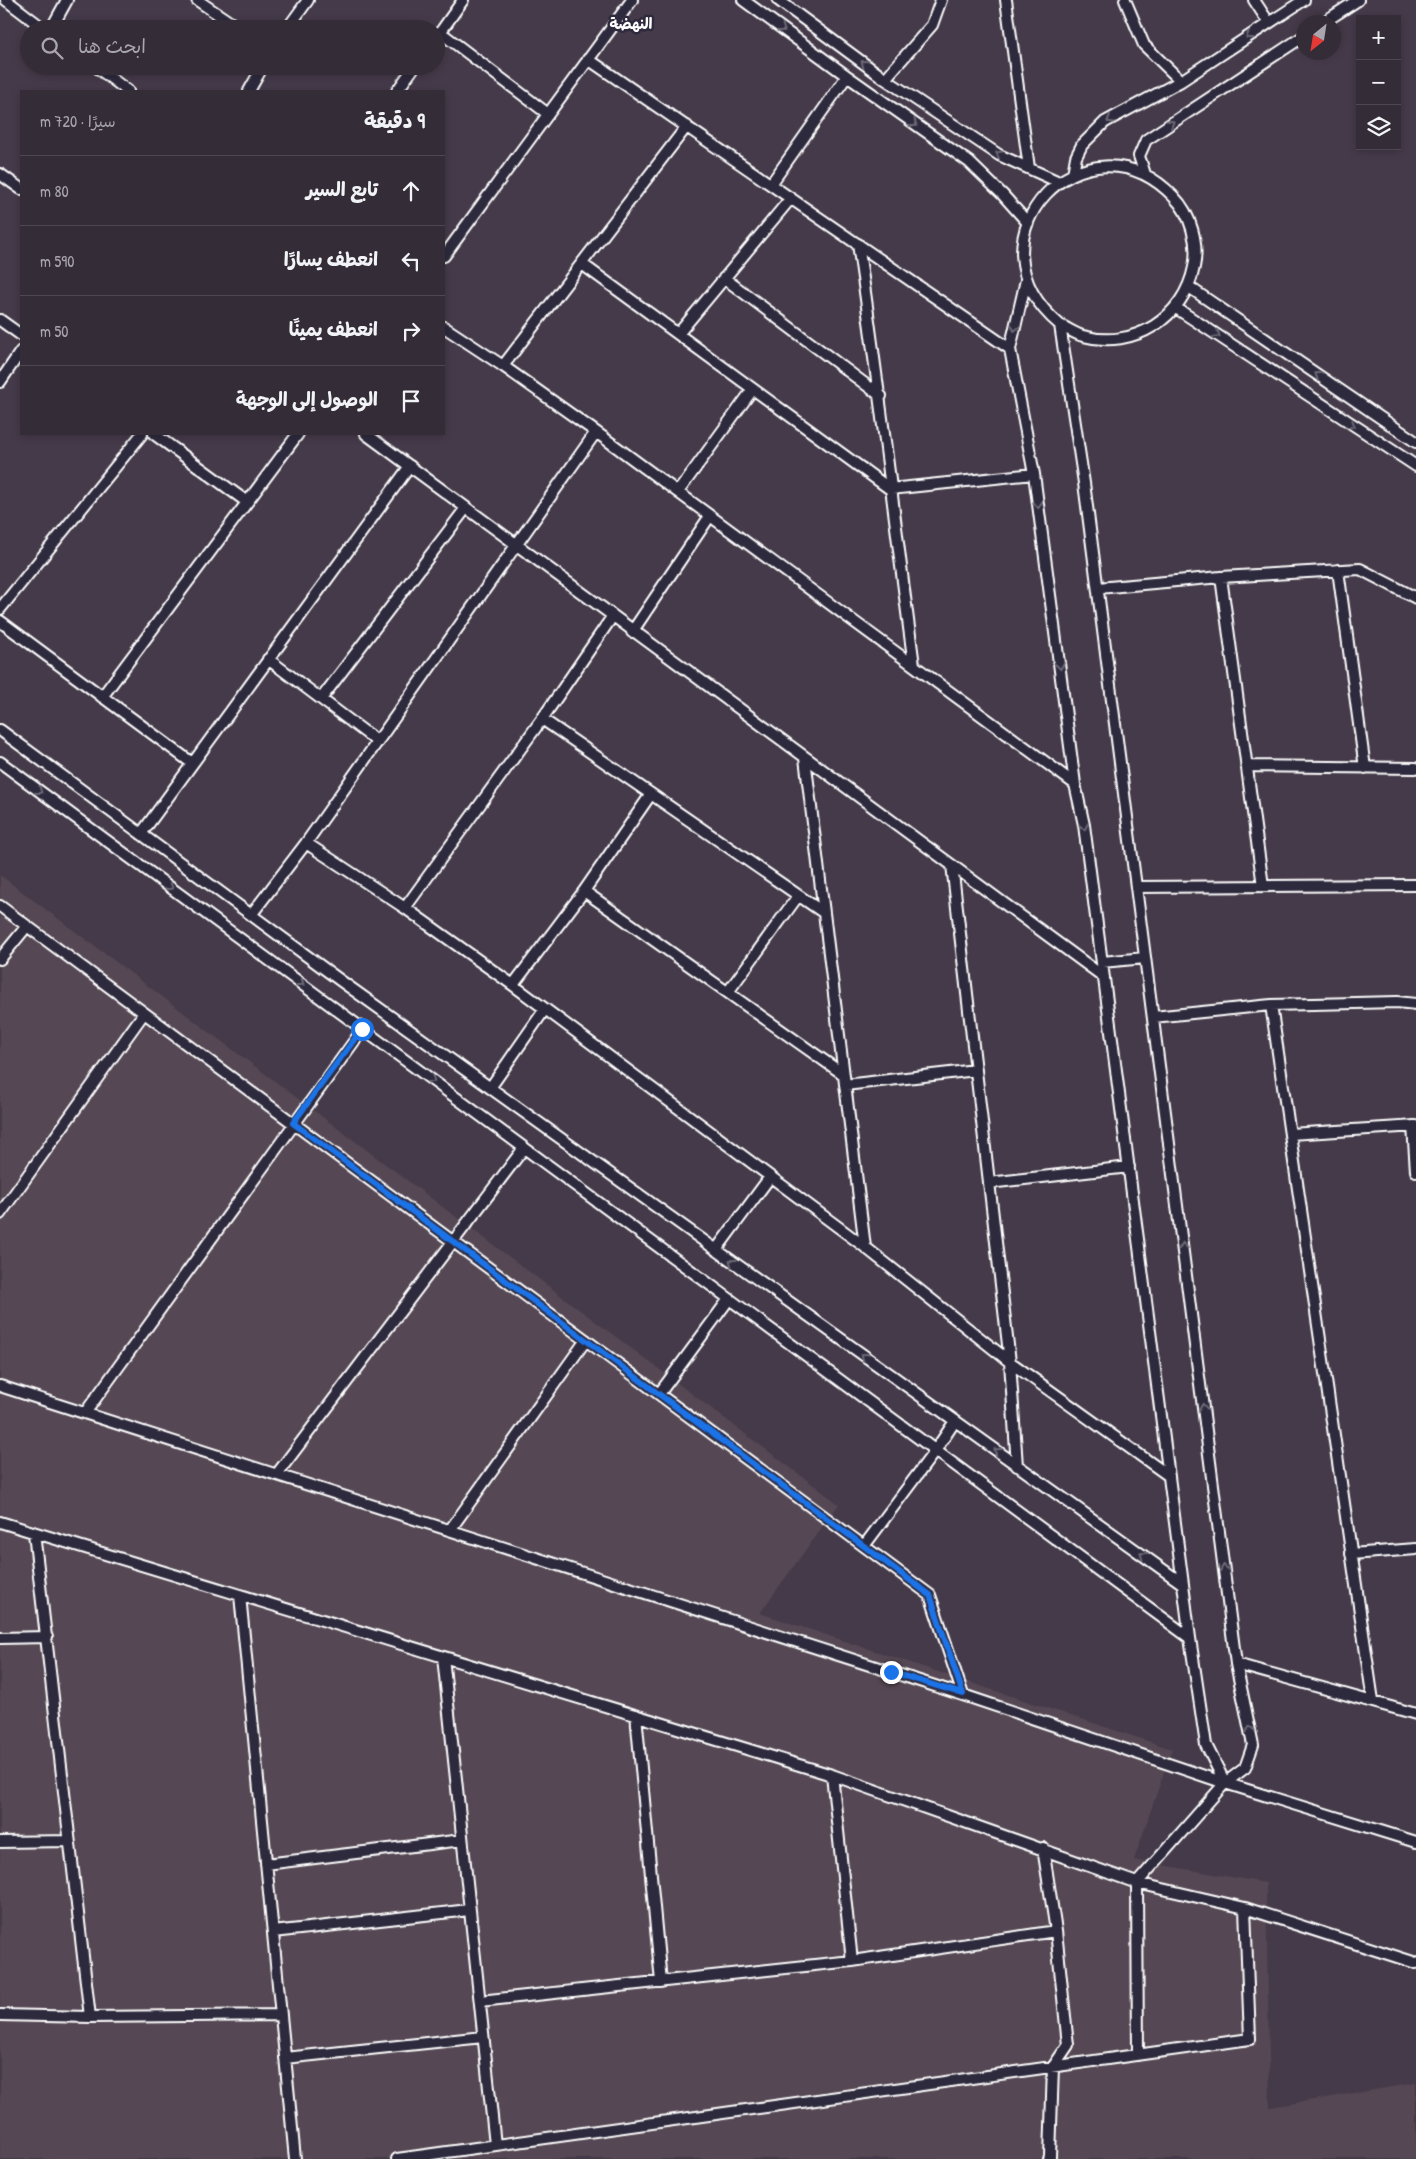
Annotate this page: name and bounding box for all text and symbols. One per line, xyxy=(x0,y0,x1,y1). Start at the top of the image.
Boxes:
district label: النهضة xyxy=(610,13,653,34)
north arrow xyxy=(1296,15,1341,60)
map controls xyxy=(1356,15,1401,150)
button: + xyxy=(1356,15,1401,60)
search box xyxy=(20,20,445,75)
one-way arrow xyxy=(776,23,786,32)
one-way arrow xyxy=(1245,30,1254,39)
text: ابحث هنا xyxy=(78,33,146,59)
icon: search xyxy=(38,34,66,62)
one-way arrow xyxy=(860,60,870,69)
button: − xyxy=(1356,60,1401,105)
button: layers xyxy=(1356,105,1401,150)
text: 9 دقيقة xyxy=(364,106,425,135)
text: سيرًا · 720 m xyxy=(40,110,116,132)
one-way arrow xyxy=(1106,114,1115,123)
one-way arrow xyxy=(908,118,918,127)
one-way arrow xyxy=(1165,120,1174,130)
one-way arrow xyxy=(995,150,1004,160)
text: تابع السير xyxy=(306,176,378,202)
icon: ahead xyxy=(397,177,425,205)
text: 80 m xyxy=(40,180,69,202)
text: انعطف يسارًا xyxy=(284,246,378,272)
icon: left xyxy=(397,247,425,275)
text: 590 m xyxy=(40,250,74,272)
text: انعطف يمينًا xyxy=(289,316,378,342)
icon: right xyxy=(397,317,425,345)
text: 50 m xyxy=(40,320,69,342)
one-way arrow xyxy=(1010,324,1021,332)
one-way arrow xyxy=(1211,329,1220,338)
one-way arrow xyxy=(1314,372,1324,381)
text: الوصول إلى الوجهة xyxy=(236,386,378,412)
icon: arrive xyxy=(397,387,425,415)
one-way arrow xyxy=(1347,418,1356,428)
one-way arrow xyxy=(1032,501,1043,509)
one-way arrow xyxy=(1054,662,1064,670)
one-way arrow xyxy=(33,785,42,793)
one-way arrow xyxy=(1079,822,1089,831)
one-way arrow xyxy=(164,881,174,890)
one-way arrow xyxy=(295,978,304,986)
route start xyxy=(351,1018,374,1041)
one-way arrow xyxy=(426,1074,436,1083)
one-way arrow xyxy=(1178,1242,1188,1250)
one-way arrow xyxy=(729,1259,738,1267)
one-way arrow xyxy=(861,1353,870,1362)
one-way arrow xyxy=(1198,1403,1209,1411)
one-way arrow xyxy=(993,1448,1003,1457)
one-way arrow xyxy=(1140,1553,1149,1561)
one-way arrow xyxy=(1219,1564,1230,1572)
route end xyxy=(880,1661,903,1684)
one-way arrow xyxy=(1245,1724,1256,1733)

